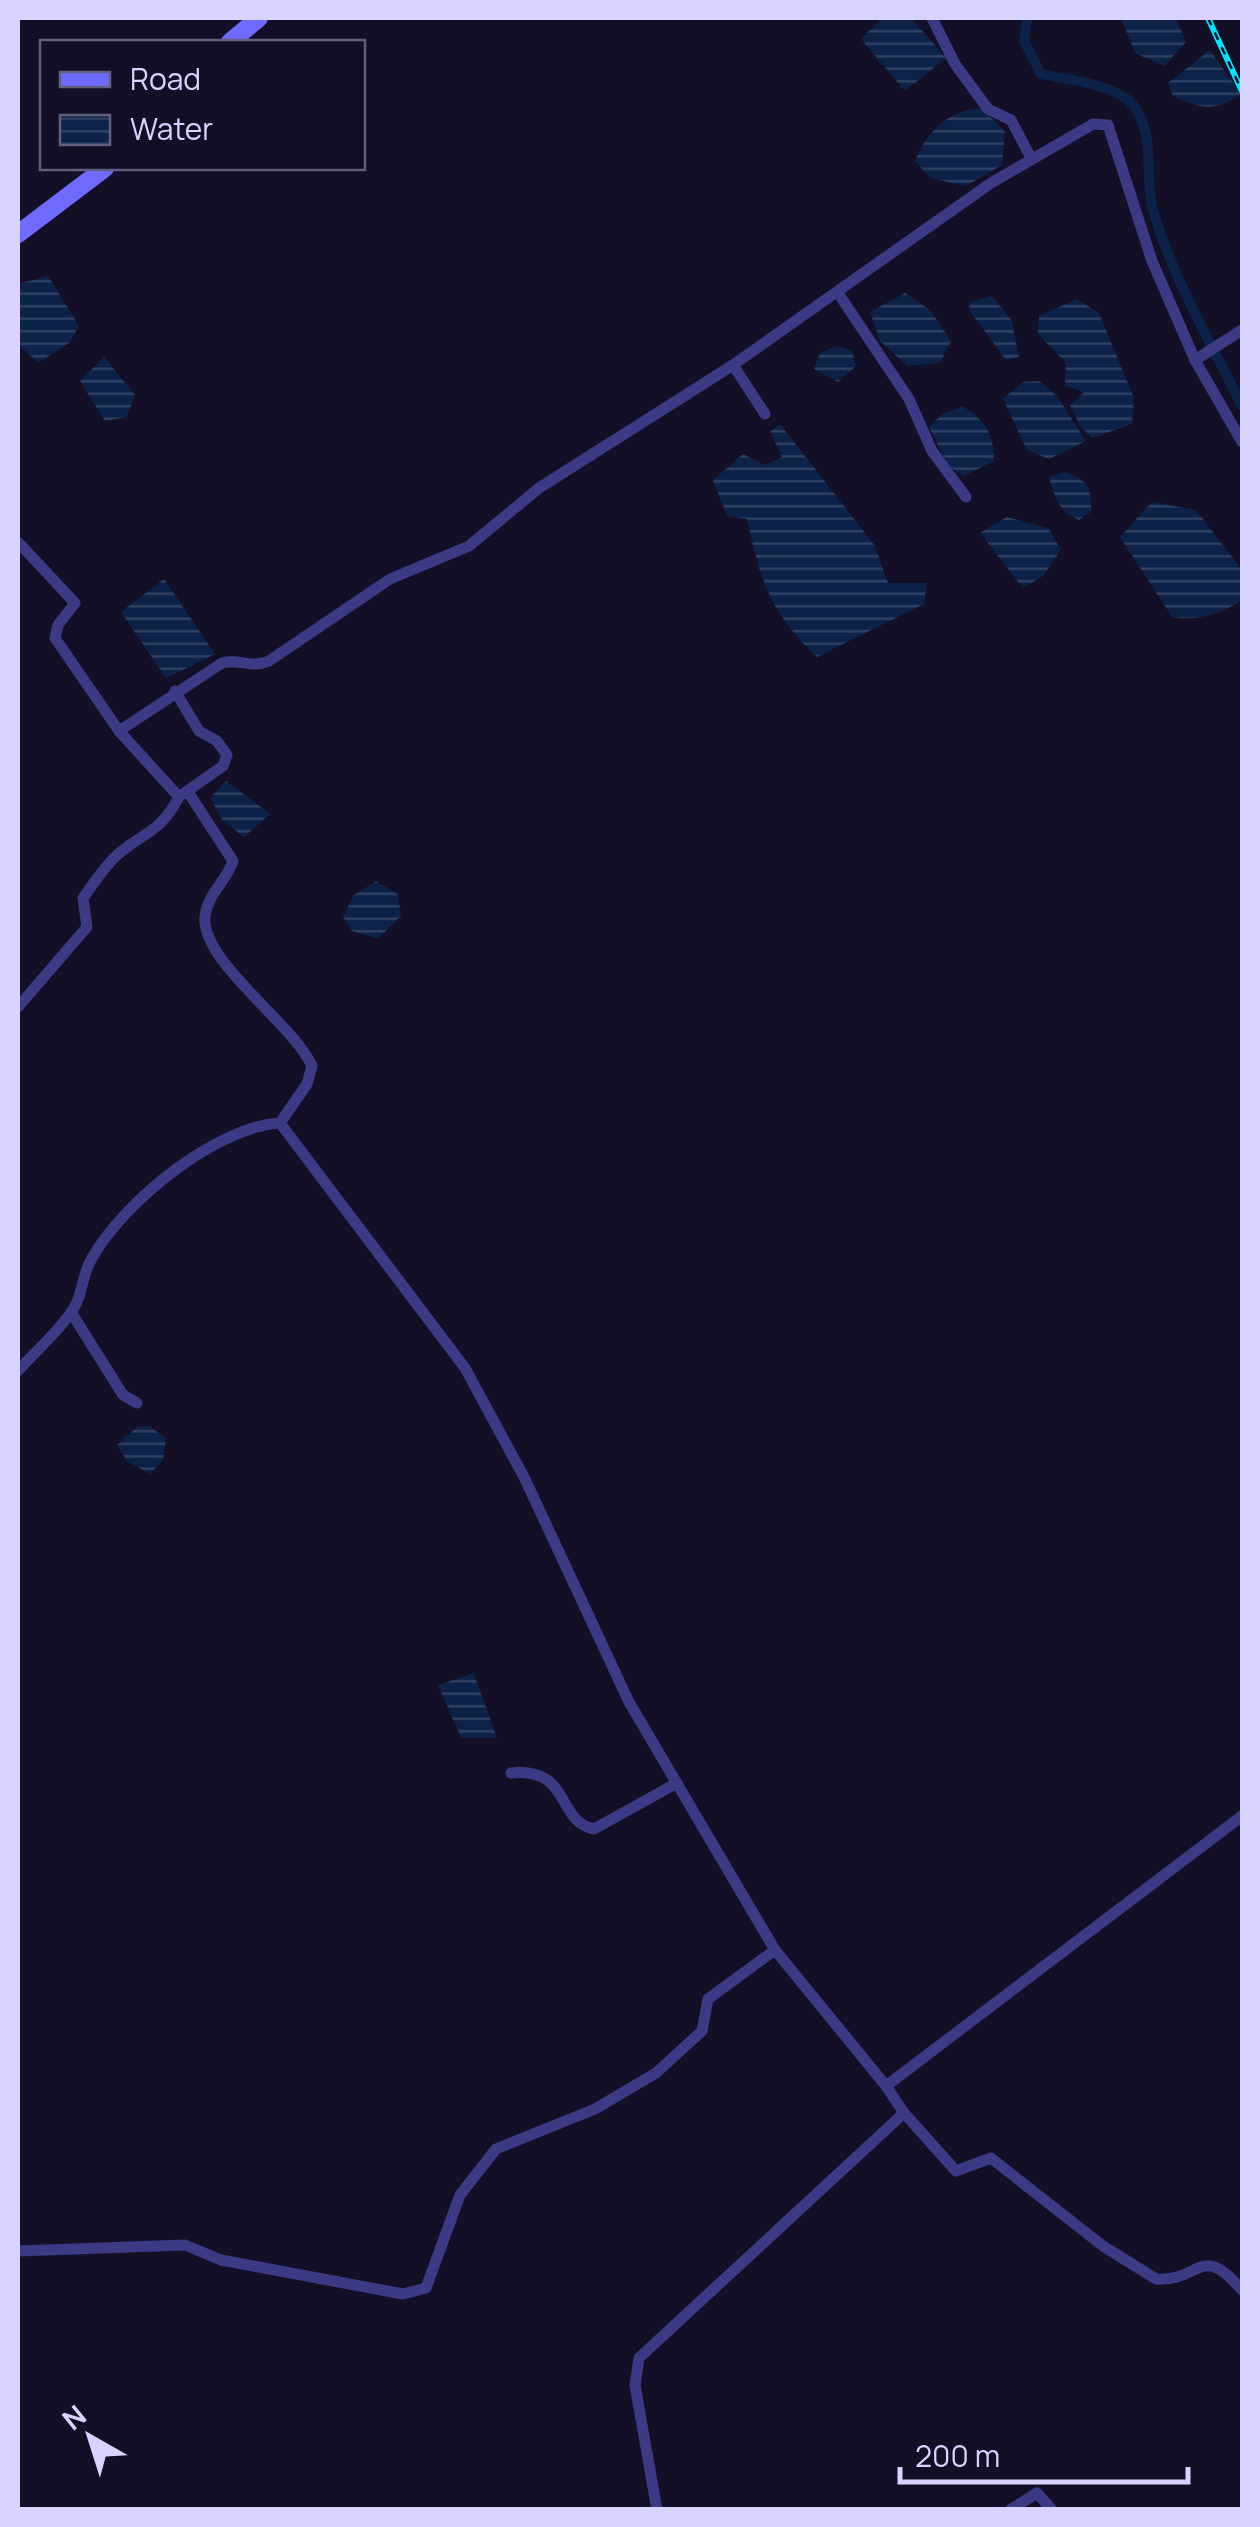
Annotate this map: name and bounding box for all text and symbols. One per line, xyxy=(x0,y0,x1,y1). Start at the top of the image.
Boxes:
legend xyxy=(40,40,365,170)
text: Road xyxy=(130,58,201,99)
text: Water xyxy=(130,108,213,149)
north arrow xyxy=(40,2387,140,2487)
text: N xyxy=(54,2396,93,2438)
scale bar xyxy=(900,2422,1188,2484)
text: 200 m xyxy=(915,2435,1000,2476)

